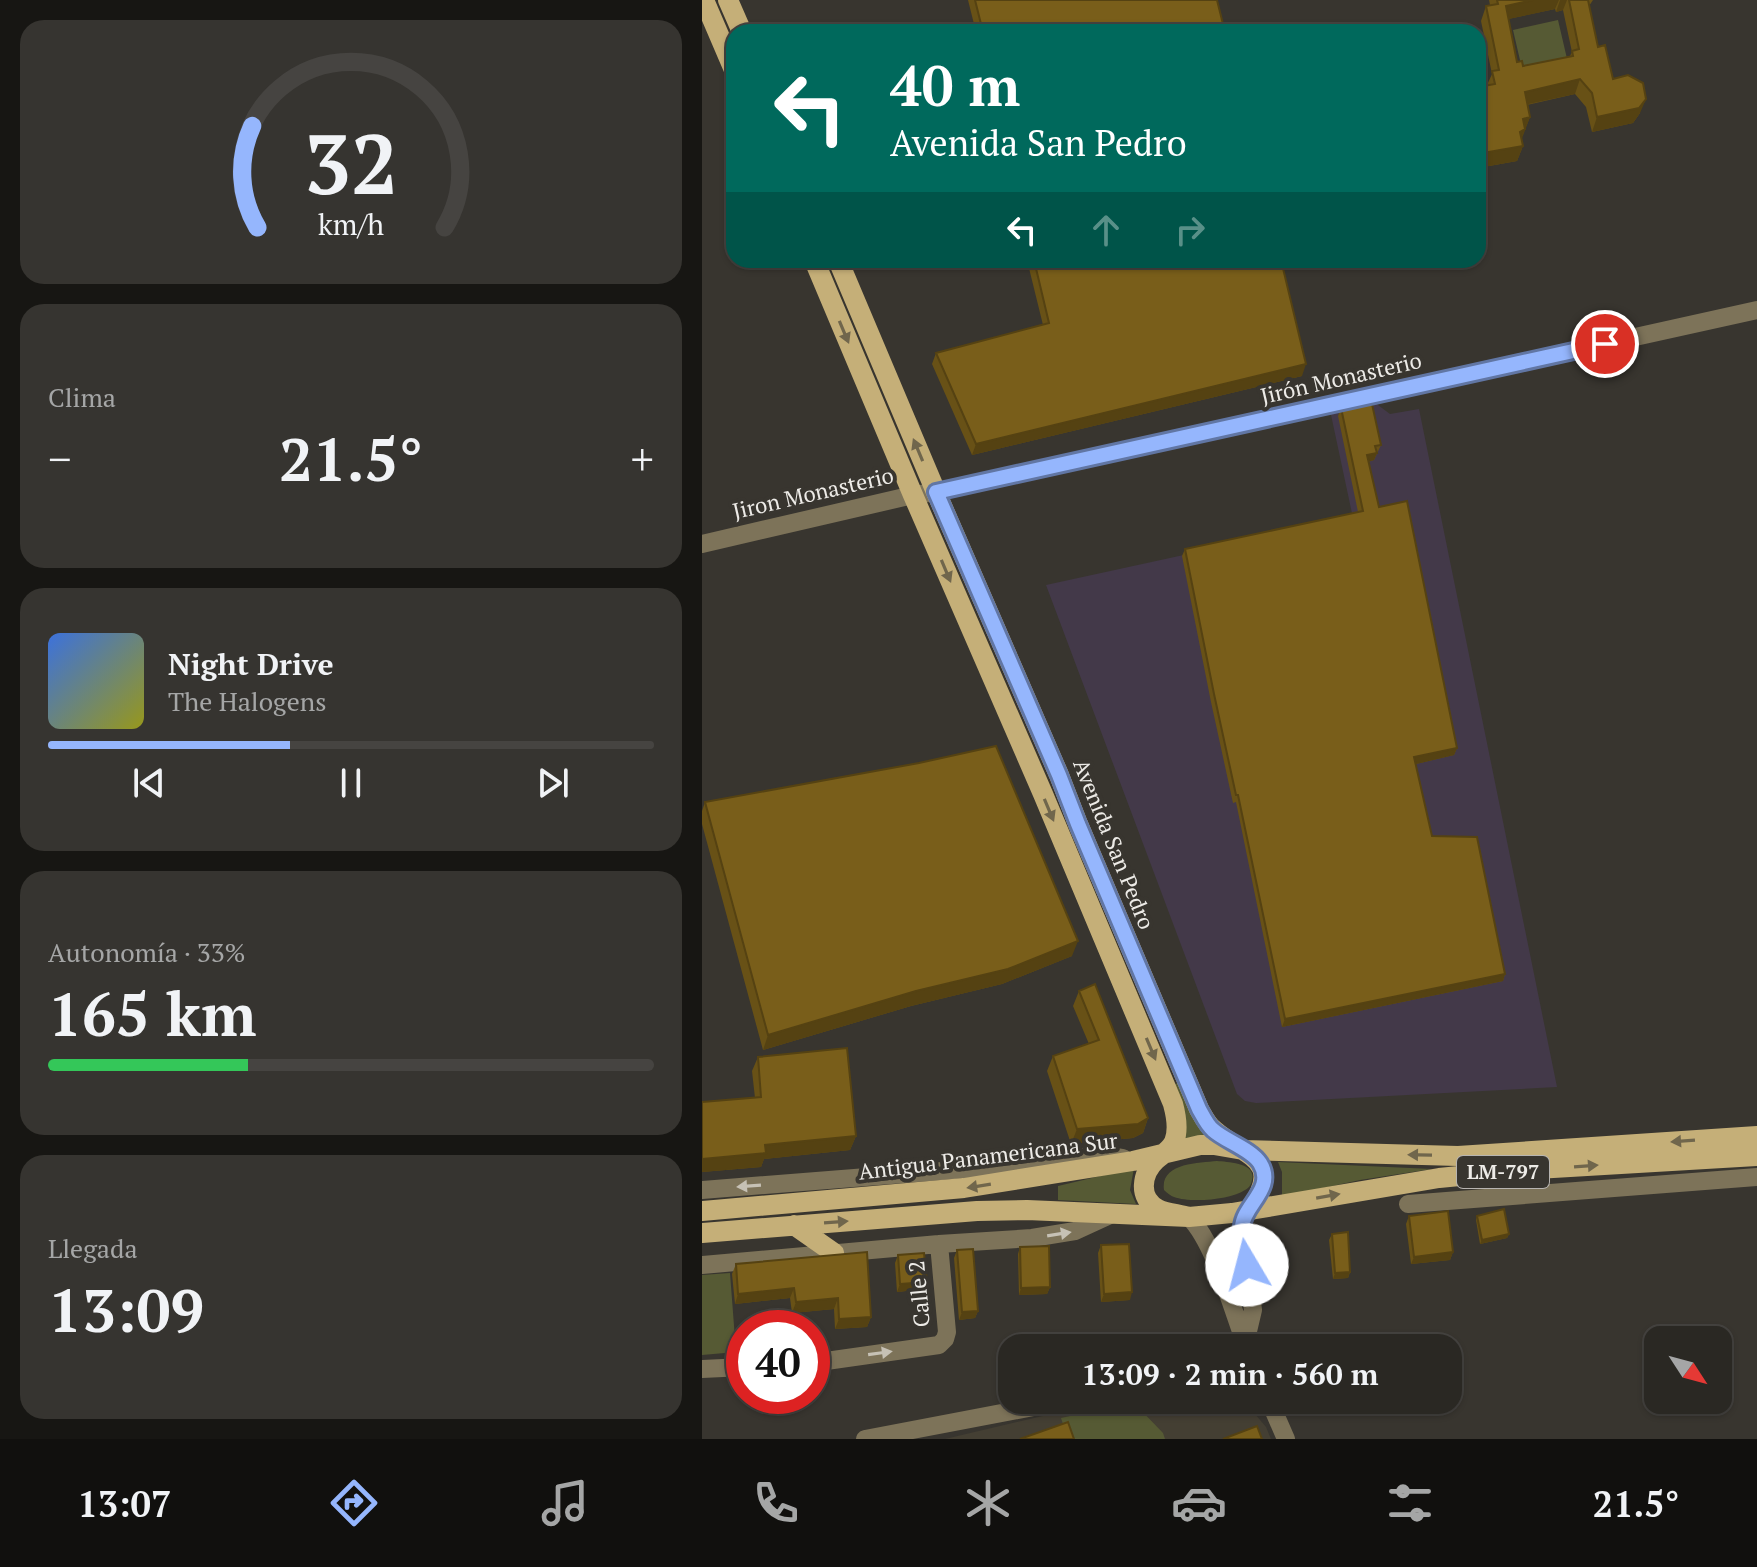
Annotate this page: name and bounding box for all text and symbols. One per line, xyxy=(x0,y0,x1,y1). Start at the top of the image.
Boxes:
text: 40 m xyxy=(890,48,1020,122)
icon: left xyxy=(758,56,862,160)
text: 32 xyxy=(304,107,398,217)
text: Avenida San Pedro xyxy=(890,119,1187,166)
text: km/h xyxy=(318,205,384,243)
icon: left xyxy=(1000,208,1044,252)
icon: ahead xyxy=(1084,208,1128,252)
icon: right xyxy=(1168,208,1212,252)
pin xyxy=(1571,310,1639,378)
one-way arrow xyxy=(838,320,851,344)
icon: arrive xyxy=(1583,322,1627,366)
street label: Jirón Monasterio xyxy=(1257,345,1424,410)
text: Clima xyxy=(48,380,116,414)
text: 21.5° xyxy=(279,419,423,498)
text: − xyxy=(48,429,71,488)
text: + xyxy=(631,429,654,488)
one-way arrow xyxy=(912,438,925,462)
street label: Jiron Monasterio xyxy=(729,460,896,525)
one-way arrow xyxy=(939,559,952,583)
text: Night Drive xyxy=(168,644,334,684)
text: The Halogens xyxy=(168,684,326,718)
street label: Avenida San Pedro xyxy=(1067,754,1162,933)
icon: previous xyxy=(127,761,171,805)
icon: pause xyxy=(329,761,373,805)
icon: next xyxy=(531,761,575,805)
one-way arrow xyxy=(1043,798,1056,822)
text: Autonomía · 33% xyxy=(48,935,246,969)
text: 165 km xyxy=(48,974,256,1053)
one-way arrow xyxy=(1144,1037,1157,1061)
street label: Antigua Panamericana Sur xyxy=(857,1125,1120,1186)
one-way arrow xyxy=(1670,1135,1695,1148)
one-way arrow xyxy=(1407,1149,1432,1161)
road number: LM-797 xyxy=(1457,1156,1549,1188)
one-way arrow xyxy=(1574,1159,1599,1172)
one-way arrow xyxy=(736,1180,761,1193)
one-way arrow xyxy=(967,1180,992,1193)
one-way arrow xyxy=(1316,1190,1341,1202)
one-way arrow xyxy=(823,1215,848,1228)
position arrow xyxy=(1205,1223,1289,1307)
one-way arrow xyxy=(1046,1227,1071,1240)
text: Llegada xyxy=(48,1231,138,1265)
street label: Calle 2 xyxy=(901,1260,936,1329)
text: 13:09 xyxy=(48,1270,204,1349)
speed limit sign: 40 xyxy=(726,1310,830,1414)
north arrow xyxy=(1644,1326,1732,1414)
map controls xyxy=(1644,1326,1732,1414)
one-way arrow xyxy=(867,1346,892,1359)
text: 13:09 · 2 min · 560 m xyxy=(1082,1354,1378,1394)
icon: directions xyxy=(326,1475,382,1531)
icon: music xyxy=(537,1475,593,1531)
icon: phone xyxy=(748,1475,804,1531)
icon: climate xyxy=(960,1475,1016,1531)
icon: car xyxy=(1171,1475,1227,1531)
icon: filters xyxy=(1382,1475,1438,1531)
text: 13:07 xyxy=(78,1480,171,1527)
text: 21.5° xyxy=(1593,1480,1679,1527)

